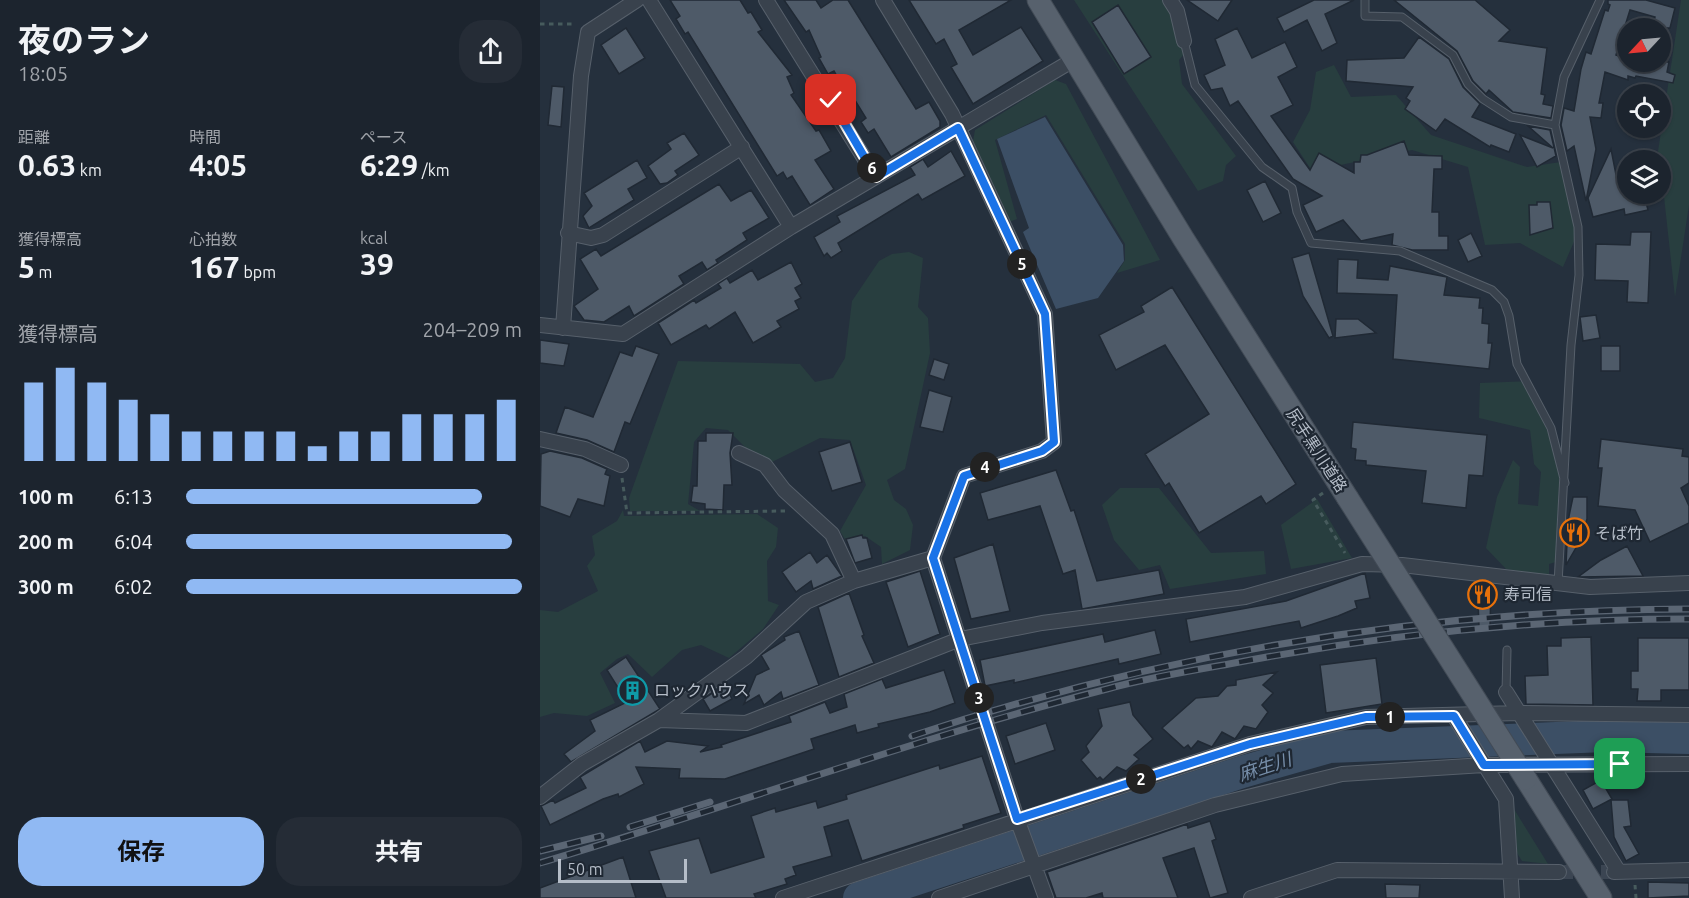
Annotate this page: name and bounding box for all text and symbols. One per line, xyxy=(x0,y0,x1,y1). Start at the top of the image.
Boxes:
north arrow xyxy=(1617,18,1671,72)
map controls xyxy=(1617,18,1671,204)
button: share xyxy=(459,20,522,83)
text: 夜のラン xyxy=(18,21,150,58)
text: 18:05 xyxy=(18,62,68,85)
pin xyxy=(805,74,856,125)
icon: check xyxy=(814,83,847,116)
button: locate xyxy=(1617,84,1671,138)
text: 距離 xyxy=(18,128,50,146)
text: 時間 xyxy=(189,128,221,146)
text: ペース xyxy=(360,128,407,146)
text: 0.63 xyxy=(18,148,76,182)
text: 4:05 xyxy=(189,148,247,182)
text: 6:29 xyxy=(360,148,418,182)
button: layers xyxy=(1617,150,1671,204)
pin: 6 xyxy=(857,153,887,183)
text: 6 xyxy=(867,159,877,177)
text: km xyxy=(76,161,102,179)
text: /km xyxy=(418,161,450,179)
text: kcal xyxy=(360,229,388,247)
text: 獲得標高 xyxy=(18,230,82,248)
text: 心拍数 xyxy=(189,230,237,248)
text: 39 xyxy=(360,247,394,281)
pin: 5 xyxy=(1007,249,1037,279)
text: 5 xyxy=(18,250,35,284)
text: 167 xyxy=(189,250,240,284)
text: 5 xyxy=(1017,255,1027,273)
text: m xyxy=(35,263,52,281)
text: bpm xyxy=(240,263,276,281)
text: 204–209 m xyxy=(423,318,522,341)
text: 獲得標高 xyxy=(18,322,98,345)
street label: 尻手黒川道路 xyxy=(1283,405,1351,495)
pin: 4 xyxy=(970,452,1000,482)
text: 4 xyxy=(980,458,990,476)
text: 100 m xyxy=(18,485,74,508)
text: 6:13 xyxy=(114,485,153,508)
restaurant icon: そば竹 xyxy=(1558,517,1590,549)
place label: そば竹 xyxy=(1595,524,1643,542)
text: 200 m xyxy=(18,530,74,553)
text: 6:04 xyxy=(114,530,153,553)
text: 300 m xyxy=(18,575,74,598)
text: 6:02 xyxy=(114,575,153,598)
restaurant icon: 寿司信 xyxy=(1467,578,1499,610)
place label: 寿司信 xyxy=(1504,585,1552,603)
building icon: ロックハウス xyxy=(617,674,649,706)
place label: ロックハウス xyxy=(654,681,749,699)
pin: 3 xyxy=(964,683,994,713)
text: 3 xyxy=(974,689,984,707)
pin: 1 xyxy=(1375,702,1405,732)
text: 1 xyxy=(1385,708,1395,726)
pin xyxy=(1594,738,1645,789)
icon: arrive xyxy=(1603,747,1636,780)
water label: 麻生川 xyxy=(1236,748,1295,784)
pin: 2 xyxy=(1126,764,1156,794)
text: 2 xyxy=(1136,770,1146,788)
button: 保存 xyxy=(18,817,264,886)
button: 共有 xyxy=(276,817,522,886)
scale bar xyxy=(558,856,687,884)
text: 50 m xyxy=(567,860,603,878)

